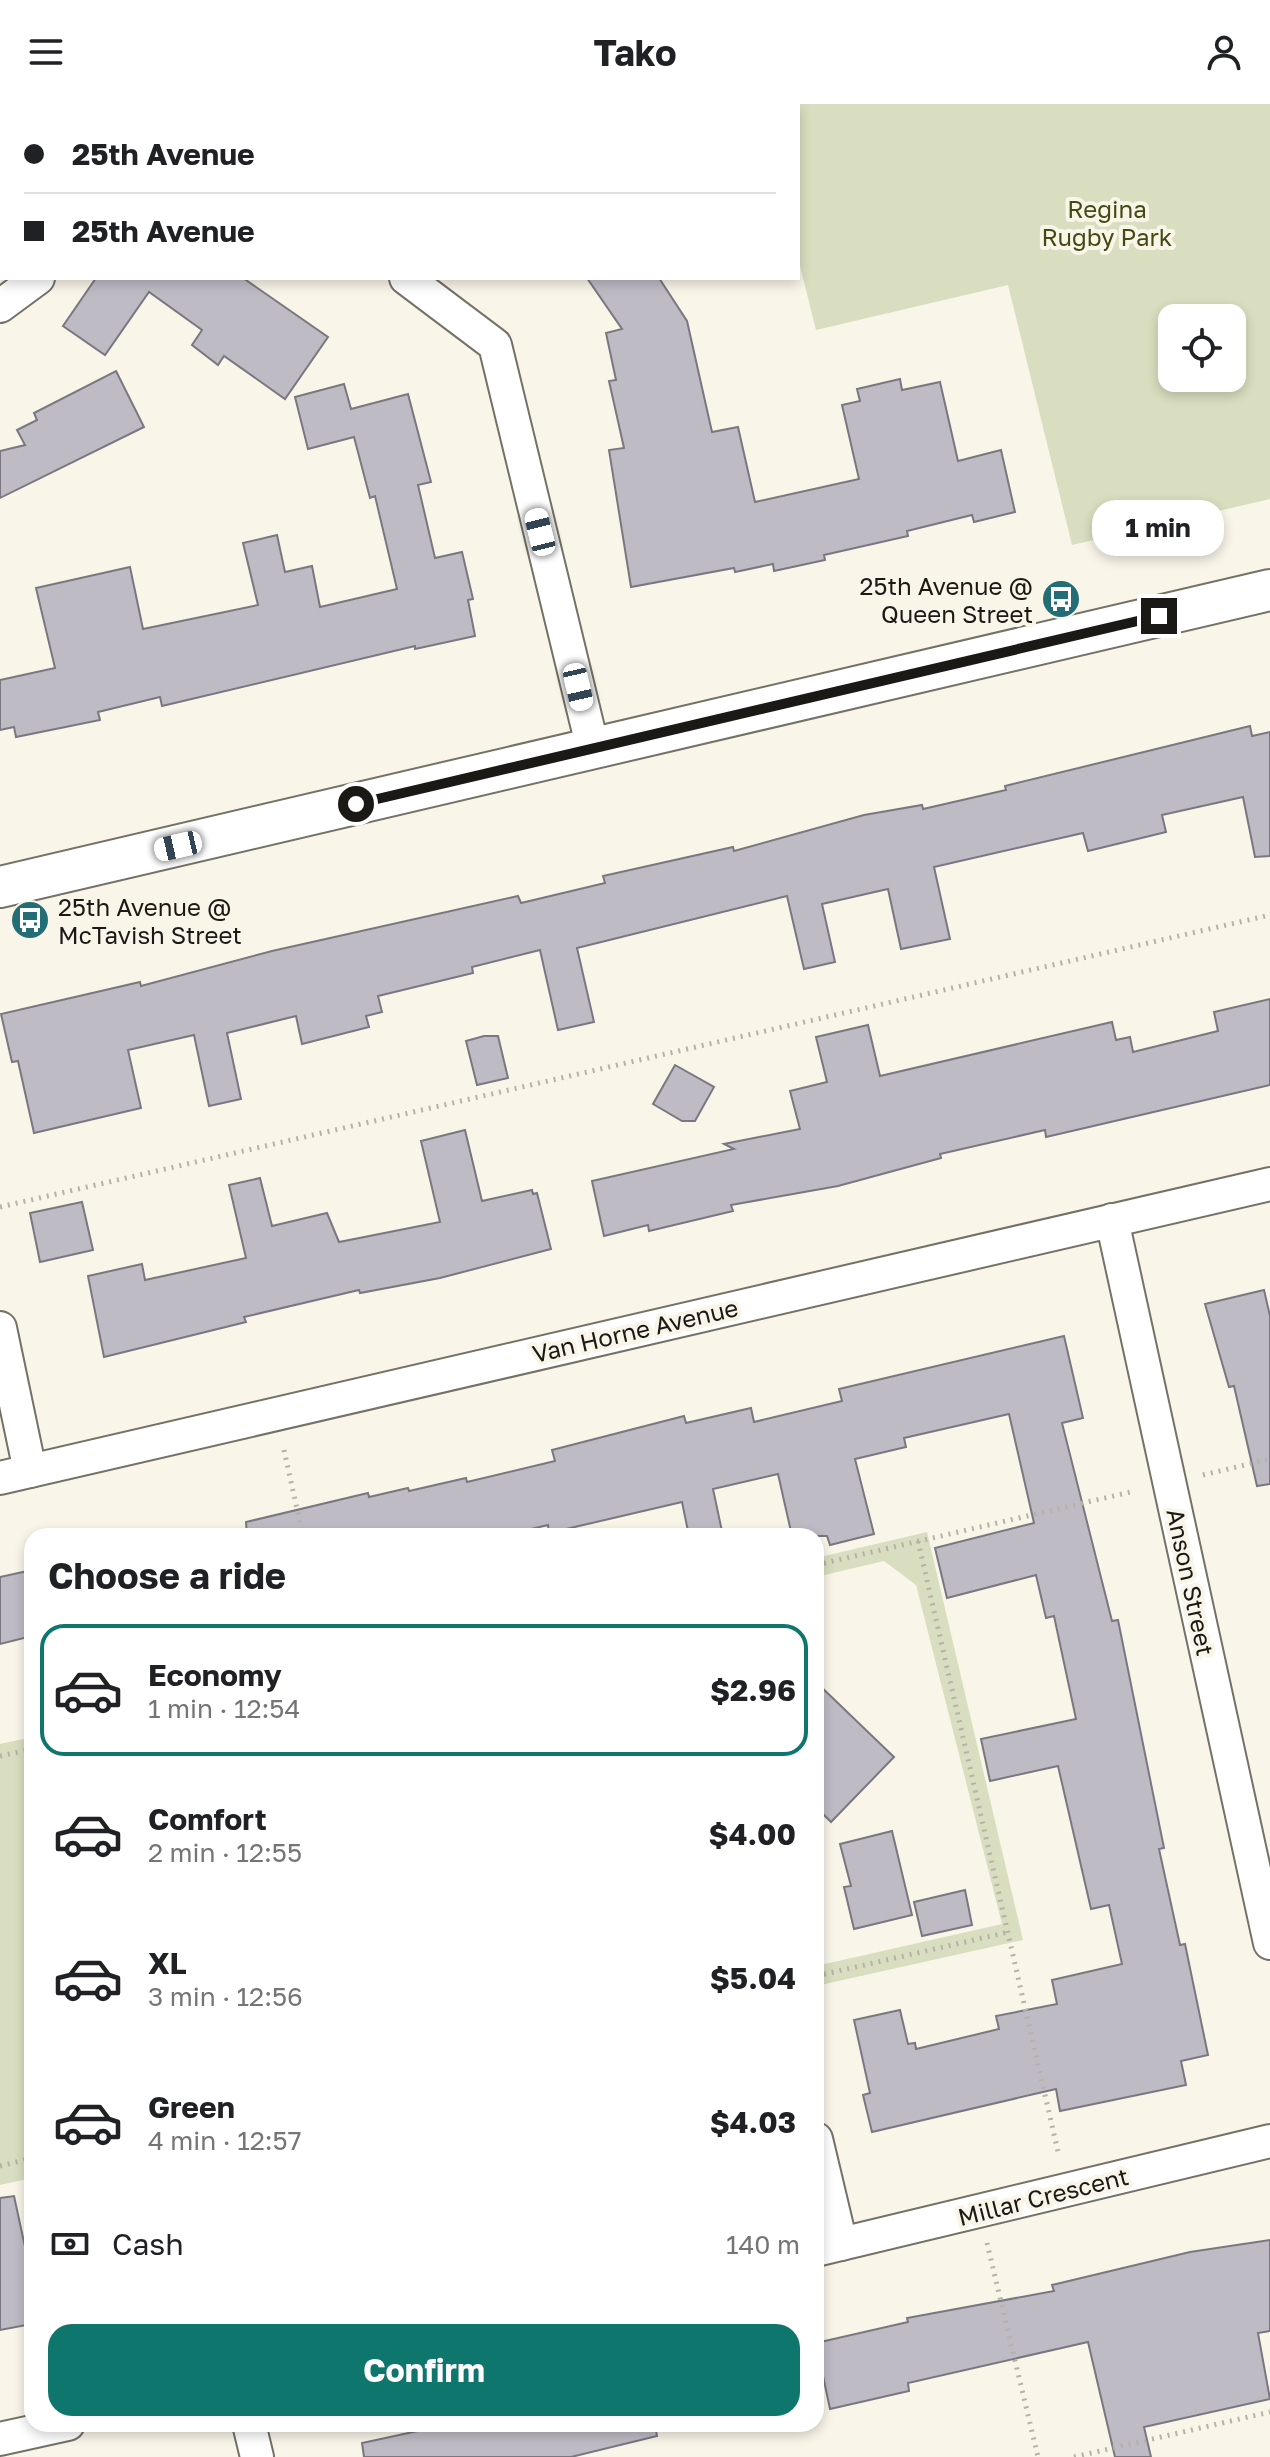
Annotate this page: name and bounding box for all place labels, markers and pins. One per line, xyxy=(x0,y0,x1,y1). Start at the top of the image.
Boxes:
place label: 25th Avenue @ Queen Street xyxy=(860,571,1033,628)
bus stop icon: 25th Avenue @ Queen Street xyxy=(1040,578,1082,620)
place label: 25th Avenue @ McTavish Street xyxy=(58,892,242,949)
bus stop icon: 25th Avenue @ McTavish Street xyxy=(9,899,51,941)

